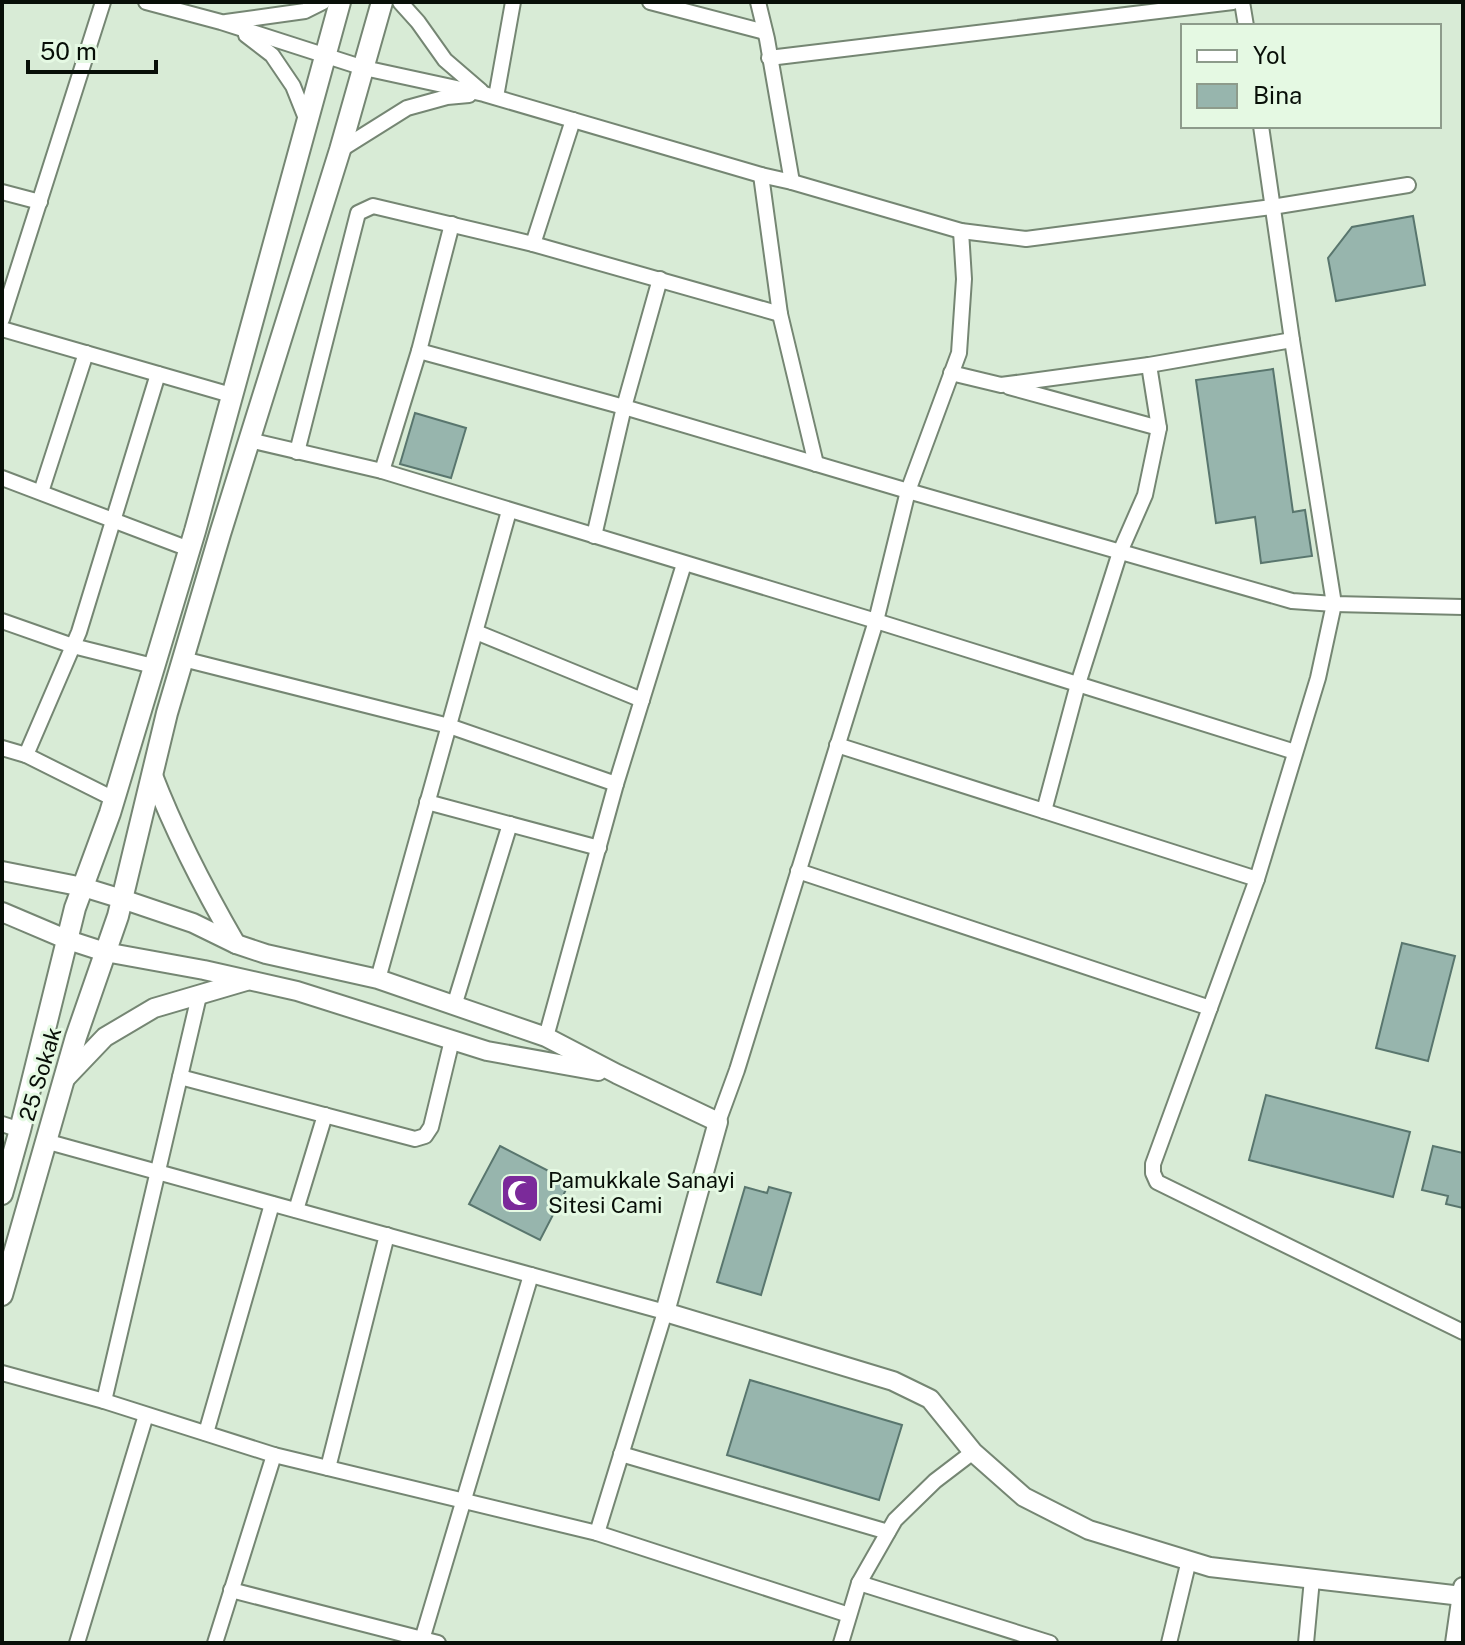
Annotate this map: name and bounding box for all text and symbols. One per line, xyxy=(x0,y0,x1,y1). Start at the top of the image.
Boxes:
scale bar xyxy=(28,24,156,74)
legend xyxy=(1181,24,1441,128)
text: 50 m xyxy=(40,37,97,65)
text: Yol xyxy=(1253,41,1287,69)
text: Bina xyxy=(1253,81,1302,109)
street label: 25 Sokak xyxy=(13,1024,67,1124)
place label: Pamukkale Sanayi Sitesi Cami xyxy=(548,1167,735,1218)
mosque icon: Pamukkale Sanayi Sitesi Cami xyxy=(499,1172,541,1214)

